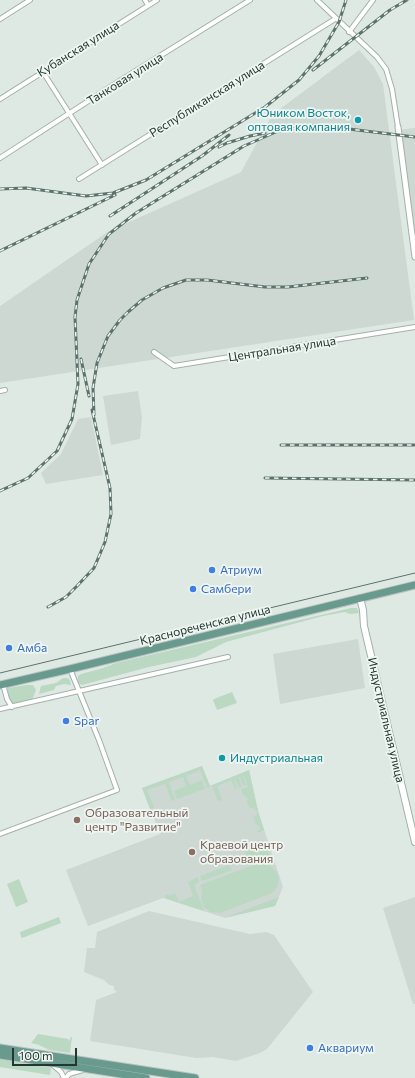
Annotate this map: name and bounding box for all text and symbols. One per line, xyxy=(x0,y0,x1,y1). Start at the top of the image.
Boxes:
street label: Кубанская улица xyxy=(34,18,122,80)
street label: Танковая улица xyxy=(84,50,166,108)
street label: Республиканская улица xyxy=(147,58,267,140)
place label: Юником Восток, оптовая компания xyxy=(247,106,350,134)
marker: Юником Восток, оптовая компания xyxy=(353,115,363,125)
street label: Центральная улица xyxy=(227,333,337,365)
place label: Атриум xyxy=(220,563,262,577)
marker: Атриум xyxy=(207,565,217,575)
place label: Самбери xyxy=(201,582,251,596)
marker: Самбери xyxy=(188,584,198,594)
street label: Краснореченская улица xyxy=(138,602,272,648)
place label: Амба xyxy=(17,641,47,655)
marker: Амба xyxy=(4,643,14,653)
street label: Индустриальная улица xyxy=(365,656,407,784)
place label: Spar xyxy=(74,714,99,728)
marker: Spar xyxy=(61,716,71,726)
place label: Индустриальная xyxy=(230,751,323,765)
marker: Индустриальная xyxy=(217,753,227,763)
place label: Образовательный центр "Развитие" xyxy=(85,806,188,834)
marker: Образовательный центр "Развитие" xyxy=(72,815,82,825)
place label: Краевой центр образования xyxy=(200,838,283,866)
marker: Краевой центр образования xyxy=(187,847,197,857)
scale bar xyxy=(14,1040,79,1066)
place label: Аквариум xyxy=(318,1041,374,1055)
marker: Аквариум xyxy=(305,1043,315,1053)
text: 100 m xyxy=(19,1048,53,1062)

